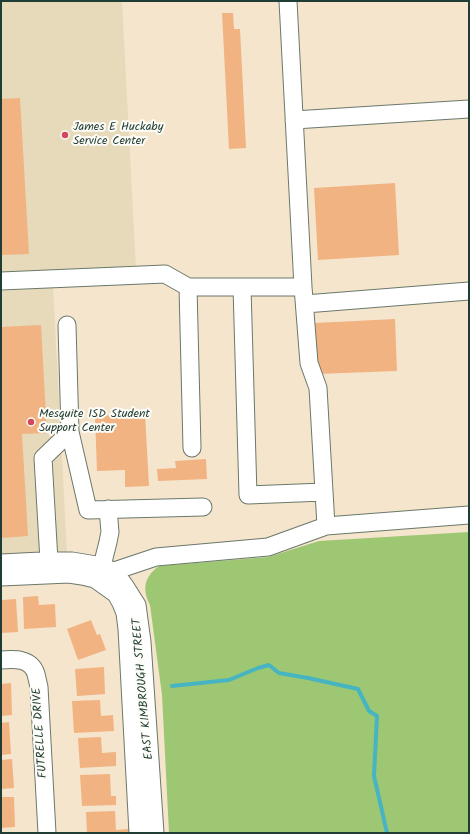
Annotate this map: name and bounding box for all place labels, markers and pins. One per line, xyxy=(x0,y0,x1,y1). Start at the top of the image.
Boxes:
place label: James E Huckaby Service Center xyxy=(73,121,163,149)
marker: James E Huckaby Service Center xyxy=(60,130,70,140)
place label: Mesquite ISD Student Support Center xyxy=(39,408,150,436)
marker: Mesquite ISD Student Support Center xyxy=(26,417,36,427)

